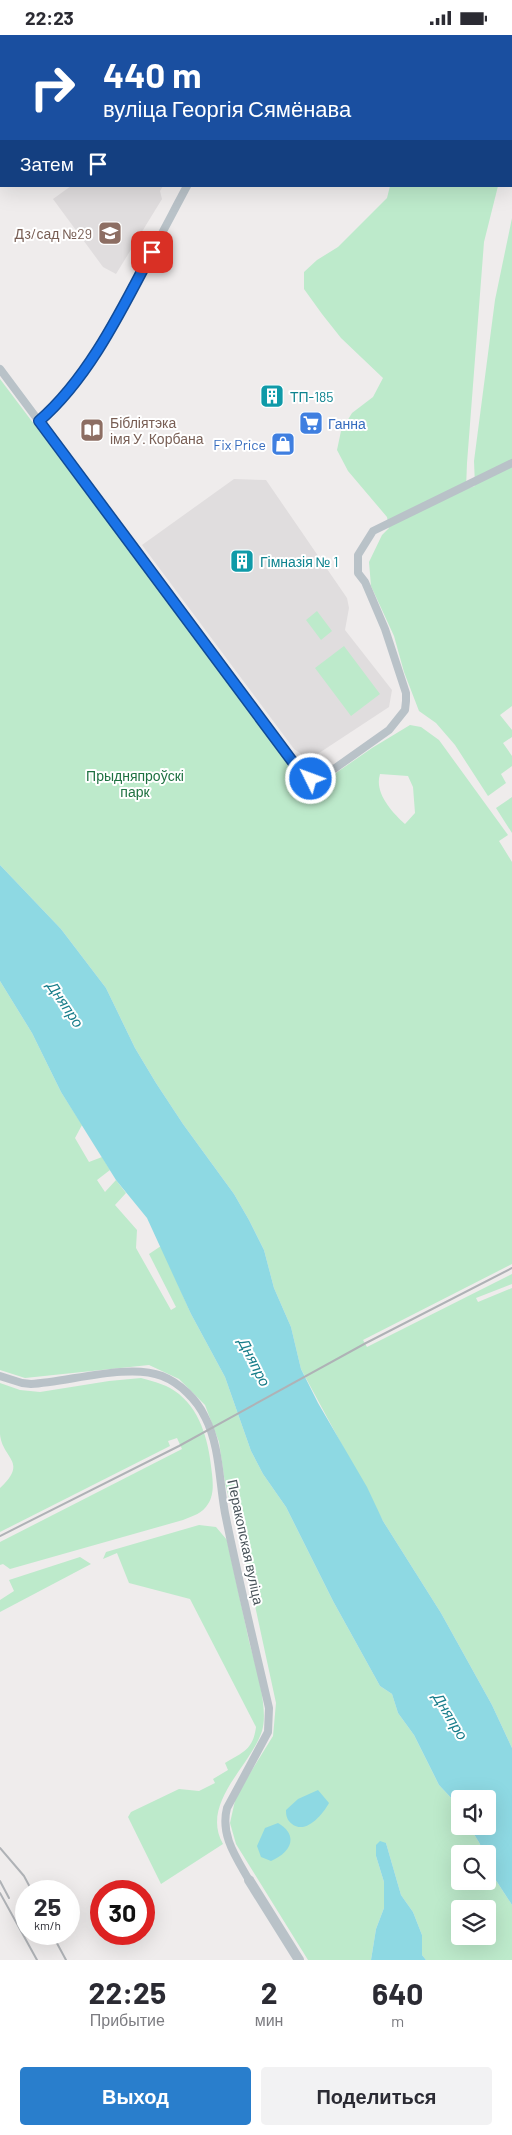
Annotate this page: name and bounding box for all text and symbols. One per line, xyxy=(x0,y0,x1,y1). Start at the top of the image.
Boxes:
text: 22:23 xyxy=(25,6,74,29)
text: 440 m xyxy=(103,53,202,95)
icon: right xyxy=(20,55,85,120)
text: вуліца Георгія Сямёнава xyxy=(103,95,351,121)
icon: arrive xyxy=(84,150,112,178)
text: Затем xyxy=(20,152,74,175)
school or university icon: Дз/сад №29 xyxy=(97,220,123,246)
place label: Дз/сад №29 xyxy=(14,225,92,242)
pin xyxy=(131,231,173,273)
icon: arrive xyxy=(138,238,166,266)
building icon: ТП-185 xyxy=(259,383,285,409)
place label: ТП-185 xyxy=(290,388,334,405)
supermarket icon: Ганна xyxy=(298,410,324,436)
place label: Бібліятэка імя У. Корбана xyxy=(110,414,204,447)
place label: Ганна xyxy=(328,415,366,432)
library icon: Бібліятэка імя У. Корбана xyxy=(79,417,105,443)
shop icon: Fix Price xyxy=(270,431,296,457)
place label: Fix Price xyxy=(213,436,266,453)
building icon: Гімназія № 1 xyxy=(229,548,255,574)
place label: Гімназія № 1 xyxy=(260,553,338,570)
position arrow xyxy=(284,752,336,804)
park label: Прыдняпроўскі парк xyxy=(86,767,184,800)
water label: Дняпро xyxy=(43,976,88,1030)
water label: Дняпро xyxy=(234,1333,275,1389)
street label: Перакопская вуліца xyxy=(224,1478,268,1606)
water label: Дняпро xyxy=(429,1687,472,1743)
map controls xyxy=(451,1790,496,1945)
button: sound xyxy=(451,1790,496,1835)
button: search xyxy=(451,1845,496,1890)
speed limit sign: 30 xyxy=(90,1880,155,1945)
text: 25 xyxy=(34,1891,61,1921)
button: layers xyxy=(451,1900,496,1945)
text: km/h xyxy=(34,1918,61,1932)
text: 22:25 xyxy=(89,1974,166,2010)
text: 2 xyxy=(261,1974,277,2010)
text: 640 xyxy=(372,1975,423,2011)
text: Прибытие xyxy=(90,2010,165,2029)
text: мин xyxy=(255,2010,283,2029)
text: m xyxy=(391,2011,404,2030)
button: Выход xyxy=(20,2067,251,2125)
button: Поделиться xyxy=(261,2067,492,2125)

